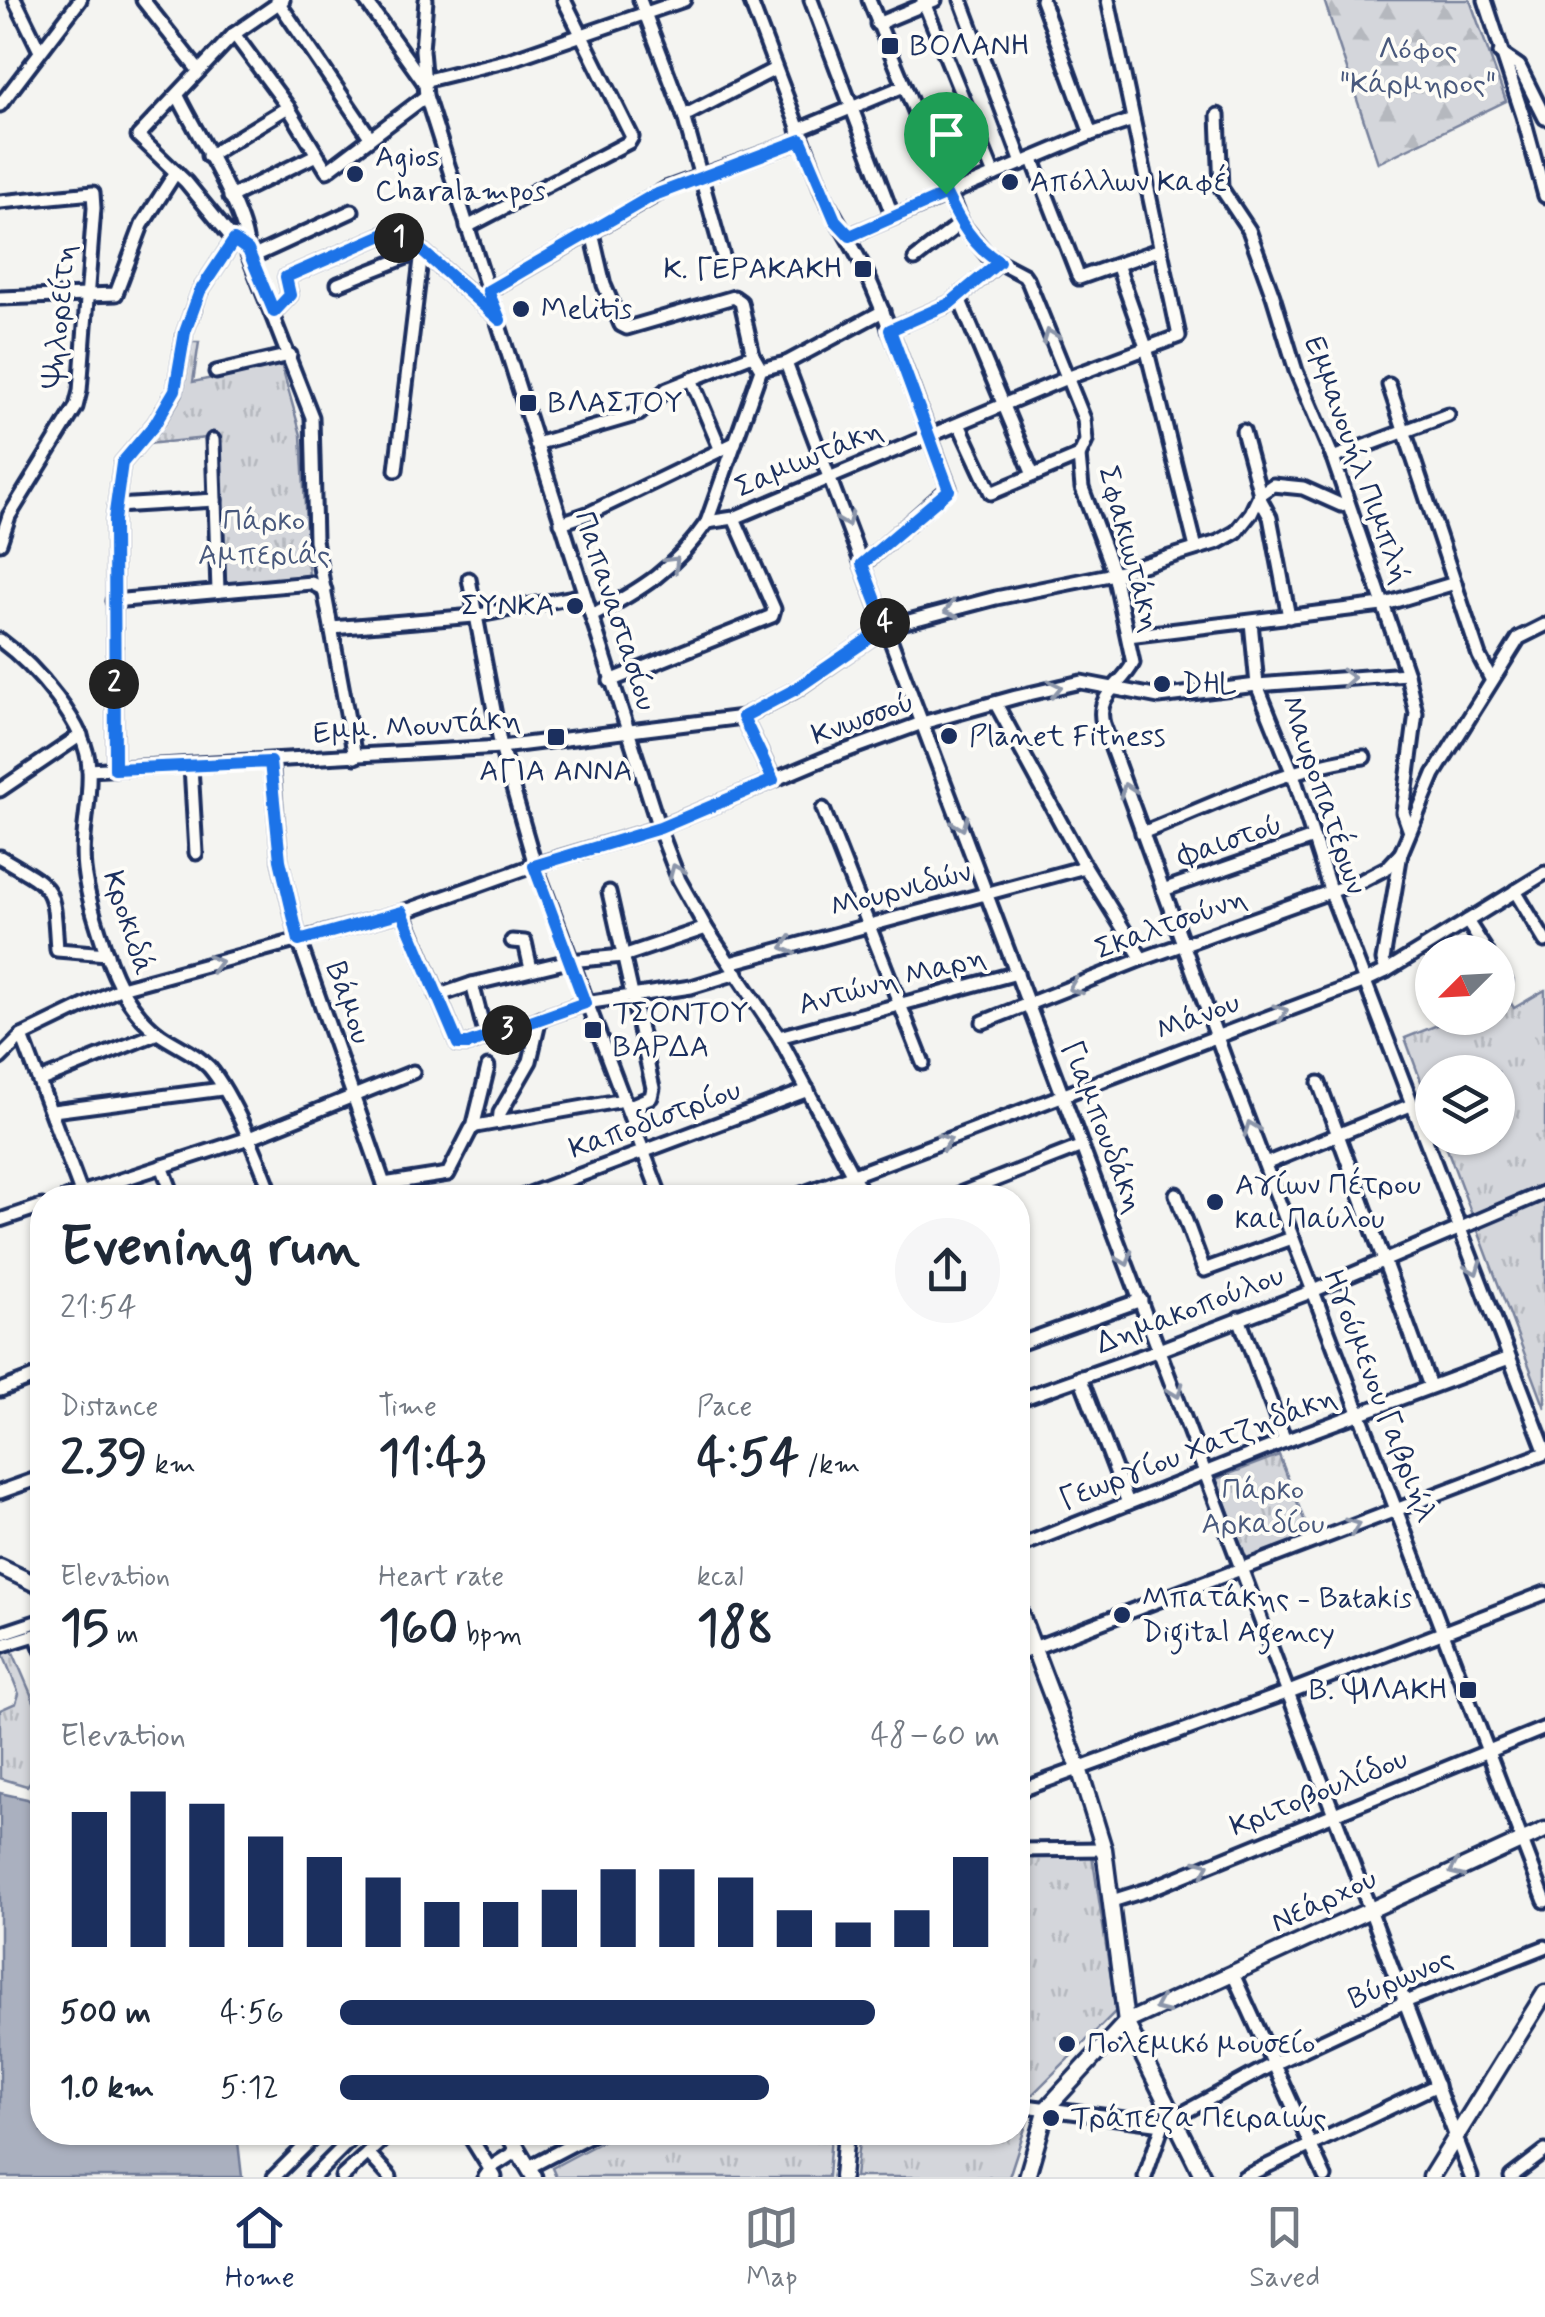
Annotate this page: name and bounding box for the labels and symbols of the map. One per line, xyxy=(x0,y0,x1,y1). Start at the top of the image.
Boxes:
place label: ΒΟΛΑΝΗ xyxy=(910,27,1030,66)
park label: Λόφος "Κάρμηρος" xyxy=(1340,31,1496,104)
marker: ΒΟΛΑΝΗ xyxy=(879,35,901,57)
pin xyxy=(904,92,989,195)
place label: Agios Charalampos xyxy=(375,138,546,211)
marker: Agios Charalampos xyxy=(344,163,366,185)
place label: Απόλλων Καφέ xyxy=(1030,163,1228,202)
marker: Απόλλων Καφέ xyxy=(999,171,1021,193)
pin: 1 xyxy=(374,213,424,263)
street label: Ψηλορείτη xyxy=(34,242,86,391)
place label: Κ. ΓΕΡΑΚΑΚΗ xyxy=(663,250,843,289)
marker: Κ. ΓΕΡΑΚΑΚΗ xyxy=(852,258,874,280)
place label: Melitis xyxy=(541,290,632,329)
marker: Melitis xyxy=(510,298,532,320)
one-way arrow xyxy=(1042,328,1062,345)
street label: Εµµανουήλ Πιµπλή xyxy=(1294,331,1420,589)
place label: ΒΛΑΣΤΟΥ xyxy=(548,384,683,423)
marker: ΒΛΑΣΤΟΥ xyxy=(517,392,539,414)
street label: Σαμιωτάκη xyxy=(729,410,889,508)
street label: Σφακιωτάκη xyxy=(1088,462,1170,636)
park label: Πάρκο Αμπεριάς xyxy=(198,502,330,575)
street label: Παπαναστασίου xyxy=(564,506,666,716)
one-way arrow xyxy=(834,510,854,528)
one-way arrow xyxy=(662,557,680,575)
place label: ΣΥΝΚΑ xyxy=(461,587,555,626)
marker: ΣΥΝΚΑ xyxy=(564,595,586,617)
pin: 4 xyxy=(860,598,910,648)
one-way arrow xyxy=(943,599,960,620)
pin: 2 xyxy=(89,659,139,709)
place label: DHL xyxy=(1182,665,1237,704)
one-way arrow xyxy=(1341,668,1357,689)
marker: DHL xyxy=(1151,673,1173,695)
one-way arrow xyxy=(1046,679,1063,700)
street label: Κνωσσού xyxy=(806,682,920,756)
street label: Μαυροπατέρων xyxy=(1271,690,1375,900)
street label: Εμμ. Μουντάκη xyxy=(312,700,522,754)
place label: Planet Fitness xyxy=(969,717,1166,756)
marker: Planet Fitness xyxy=(938,725,960,747)
marker: ΑΓΙΑ ΑΝΝΑ xyxy=(545,726,567,748)
place label: ΑΓΙΑ ΑΝΝΑ xyxy=(479,752,633,791)
one-way arrow xyxy=(1118,782,1139,799)
street label: Φαιστού xyxy=(1172,805,1287,877)
one-way arrow xyxy=(949,814,969,832)
street label: Μουρνιδών xyxy=(826,852,976,928)
one-way arrow xyxy=(668,863,688,881)
street label: Κροκιδά xyxy=(93,866,163,980)
street label: Σκαλτσούνη xyxy=(1090,879,1252,969)
one-way arrow xyxy=(780,935,797,956)
north arrow xyxy=(1415,935,1515,1035)
street label: Αντώνη Μαρη xyxy=(794,937,990,1025)
one-way arrow xyxy=(206,954,223,975)
street label: Βάμου xyxy=(316,957,380,1049)
one-way arrow xyxy=(1067,975,1085,995)
street label: Μάνου xyxy=(1151,983,1245,1051)
place label: ΤΣΟΝΤΟΥ ΒΑΡΔΑ xyxy=(613,994,749,1067)
one-way arrow xyxy=(1272,1003,1289,1024)
pin: 3 xyxy=(482,1005,532,1055)
marker: ΤΣΟΝΤΟΥ ΒΑΡΔΑ xyxy=(582,1019,604,1041)
street label: Γιαμπουδάκη xyxy=(1051,1035,1153,1219)
street label: Καποδιστρίου xyxy=(564,1071,746,1169)
one-way arrow xyxy=(1242,1120,1263,1137)
one-way arrow xyxy=(936,1132,953,1153)
place label: Αγίων Πέτρου και Παύλου xyxy=(1235,1166,1421,1239)
marker: Αγίων Πέτρου και Παύλου xyxy=(1204,1191,1226,1213)
one-way arrow xyxy=(1113,1249,1134,1266)
street label: Δημακοπούλου xyxy=(1091,1256,1289,1364)
one-way arrow xyxy=(1463,1259,1483,1276)
street label: Ηγούμενου Γαβριήλ xyxy=(1313,1264,1445,1528)
street label: Γεωργίου Χατζηδάκη xyxy=(1054,1378,1342,1520)
one-way arrow xyxy=(1164,1382,1184,1399)
park label: Πάρκο Αρκαδίου xyxy=(1201,1471,1325,1544)
one-way arrow xyxy=(1343,1517,1360,1538)
place label: Μπατάκης - Batakis Digital Agency xyxy=(1142,1579,1412,1655)
marker: Μπατάκης - Batakis Digital Agency xyxy=(1111,1604,1133,1626)
place label: Β. ΨΙΛΑΚΗ xyxy=(1309,1671,1448,1710)
marker: Β. ΨΙΛΑΚΗ xyxy=(1457,1679,1479,1701)
street label: Κριτοβουλίδου xyxy=(1224,1740,1414,1846)
one-way arrow xyxy=(1448,1858,1466,1878)
one-way arrow xyxy=(1193,1859,1211,1879)
street label: Νεάρχου xyxy=(1265,1860,1383,1942)
street label: Βύρωνος xyxy=(1342,1939,1460,2019)
one-way arrow xyxy=(1153,1994,1171,2014)
place label: Πολεμικό μουσείο xyxy=(1087,2025,1315,2064)
marker: Πολεμικό μουσείο xyxy=(1056,2033,1078,2055)
place label: Τράπεζα Πειραιώς xyxy=(1071,2099,1327,2138)
marker: Τράπεζα Πειραιώς xyxy=(1040,2107,1062,2129)

